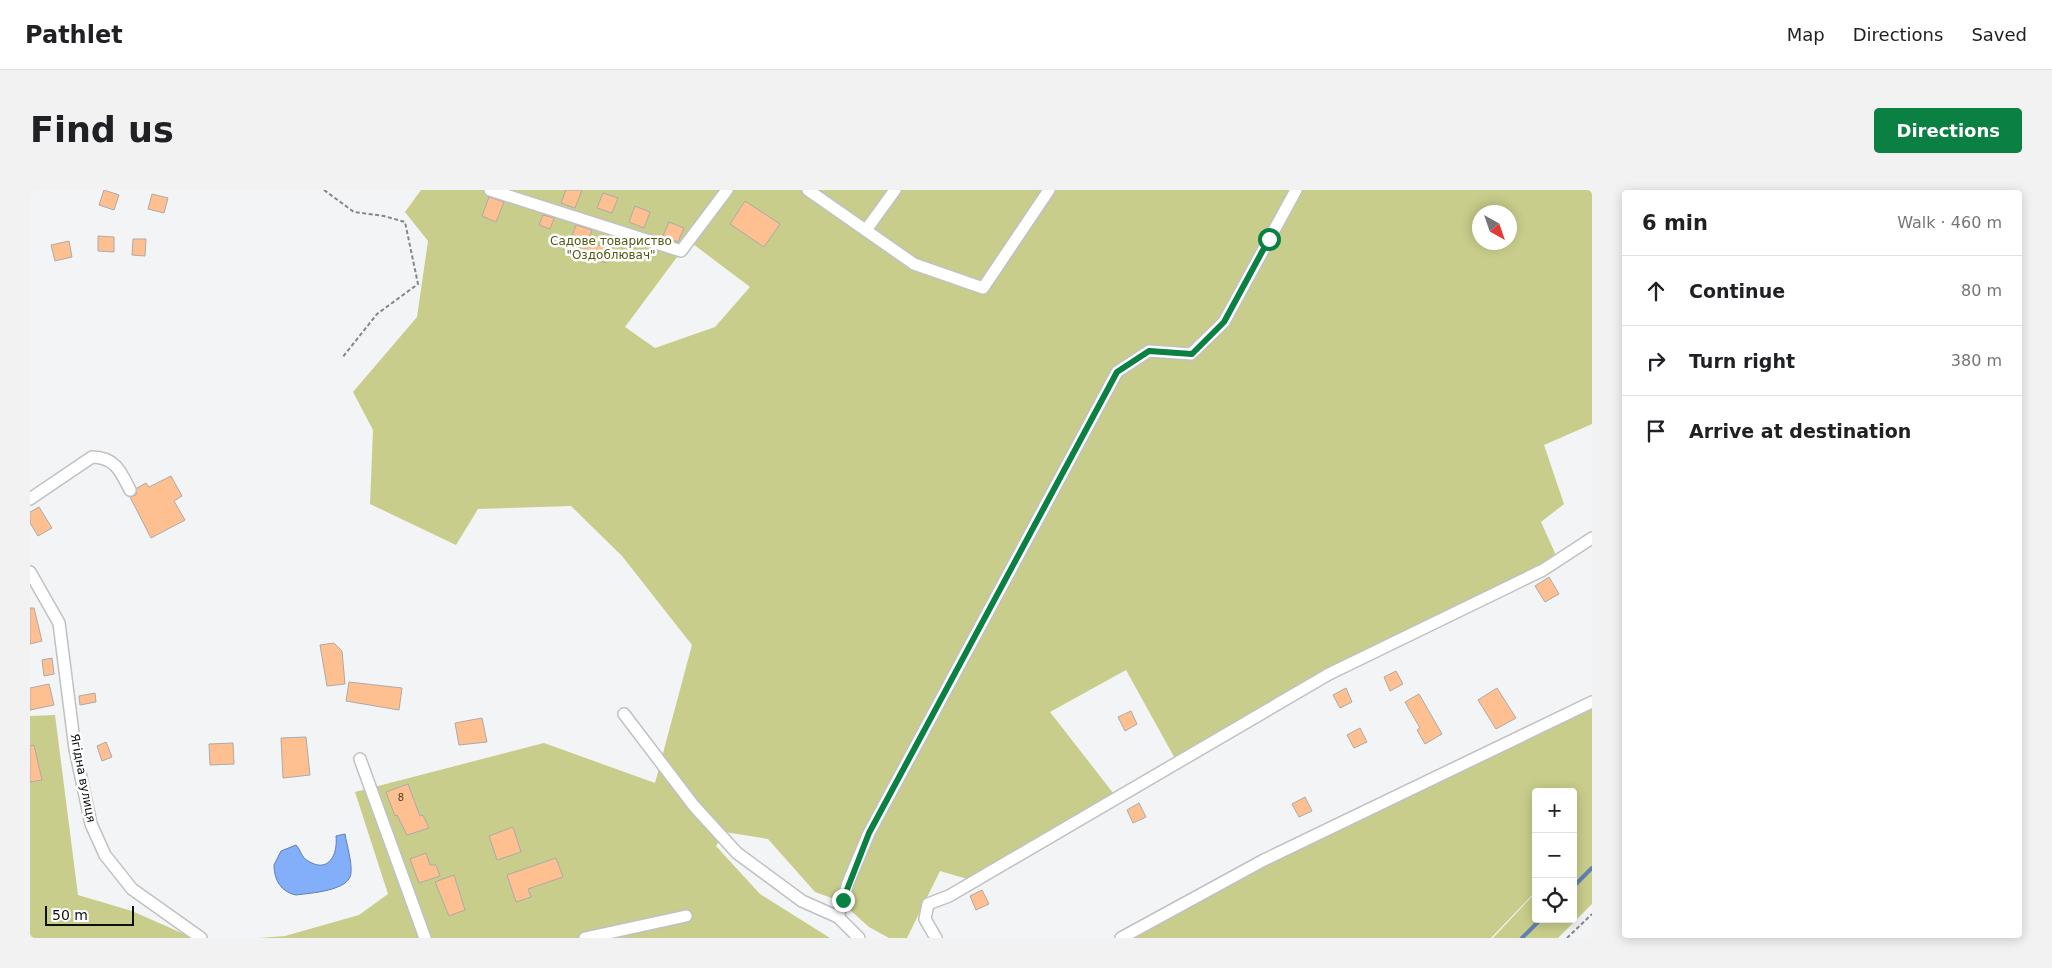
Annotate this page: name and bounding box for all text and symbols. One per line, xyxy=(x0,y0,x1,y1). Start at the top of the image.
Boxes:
text: Pathlet xyxy=(25,21,123,49)
text: Map xyxy=(1787,24,1825,45)
text: Directions xyxy=(1853,24,1943,45)
text: Saved xyxy=(1971,24,2027,45)
button: Directions xyxy=(1874,108,2022,153)
text: Find us xyxy=(30,110,174,150)
north arrow xyxy=(1472,205,1517,250)
text: 6 min xyxy=(1642,211,1708,235)
text: Walk · 460 m xyxy=(1897,213,2002,232)
route start xyxy=(1258,228,1281,251)
park label: Садове товариство "Оздоблювач" xyxy=(550,234,672,262)
icon: ahead xyxy=(1642,277,1670,305)
text: Continue xyxy=(1689,280,1785,302)
text: 80 m xyxy=(1961,281,2002,300)
icon: right xyxy=(1642,347,1670,375)
text: Turn right xyxy=(1689,350,1795,372)
text: 380 m xyxy=(1951,351,2002,370)
icon: arrive xyxy=(1642,417,1670,445)
text: Arrive at destination xyxy=(1689,420,1911,442)
street label: Ягідна вулиця xyxy=(68,732,98,824)
map controls xyxy=(1532,788,1577,923)
button: + xyxy=(1532,788,1577,833)
house number: 8 xyxy=(398,792,404,803)
button: − xyxy=(1532,833,1577,878)
button: locate xyxy=(1532,878,1577,923)
route end xyxy=(832,889,855,912)
scale bar xyxy=(45,903,134,926)
text: 50 m xyxy=(52,907,88,923)

